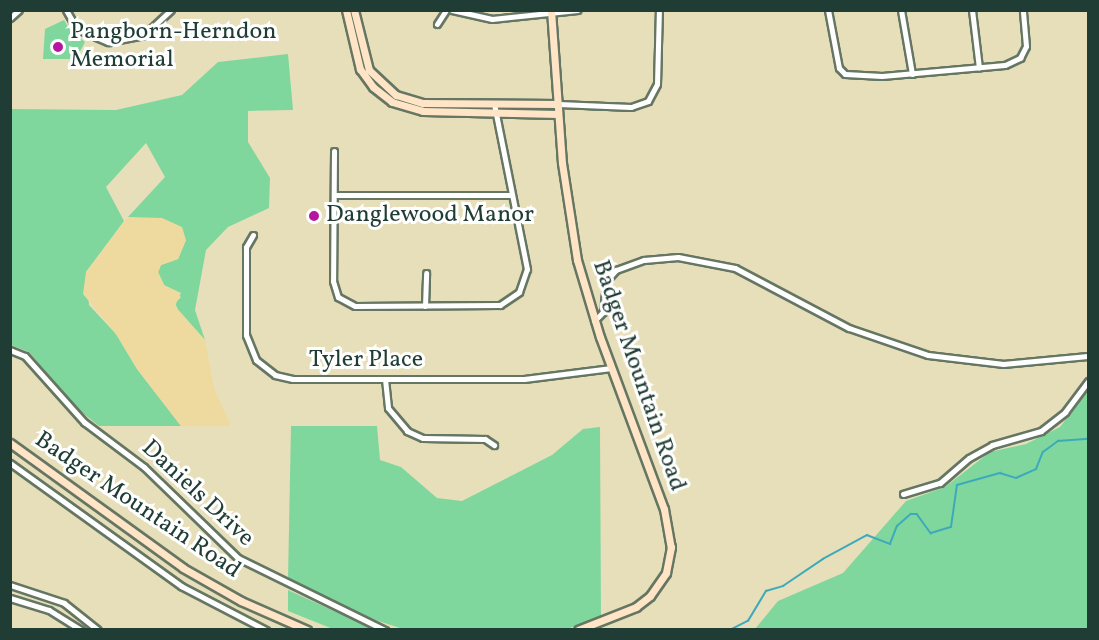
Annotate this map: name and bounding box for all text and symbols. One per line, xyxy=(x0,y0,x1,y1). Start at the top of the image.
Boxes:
place label: Pangborn-Herndon Memorial xyxy=(70,19,277,75)
marker: Pangborn-Herndon Memorial xyxy=(51,40,65,54)
place label: Danglewood Manor xyxy=(326,202,534,230)
marker: Danglewood Manor xyxy=(307,209,321,223)
street label: Badger Mountain Road xyxy=(585,257,691,495)
street label: Tyler Place xyxy=(309,347,423,375)
street label: Badger Mountain Road xyxy=(28,426,246,586)
street label: Daniels Drive xyxy=(135,435,259,553)

